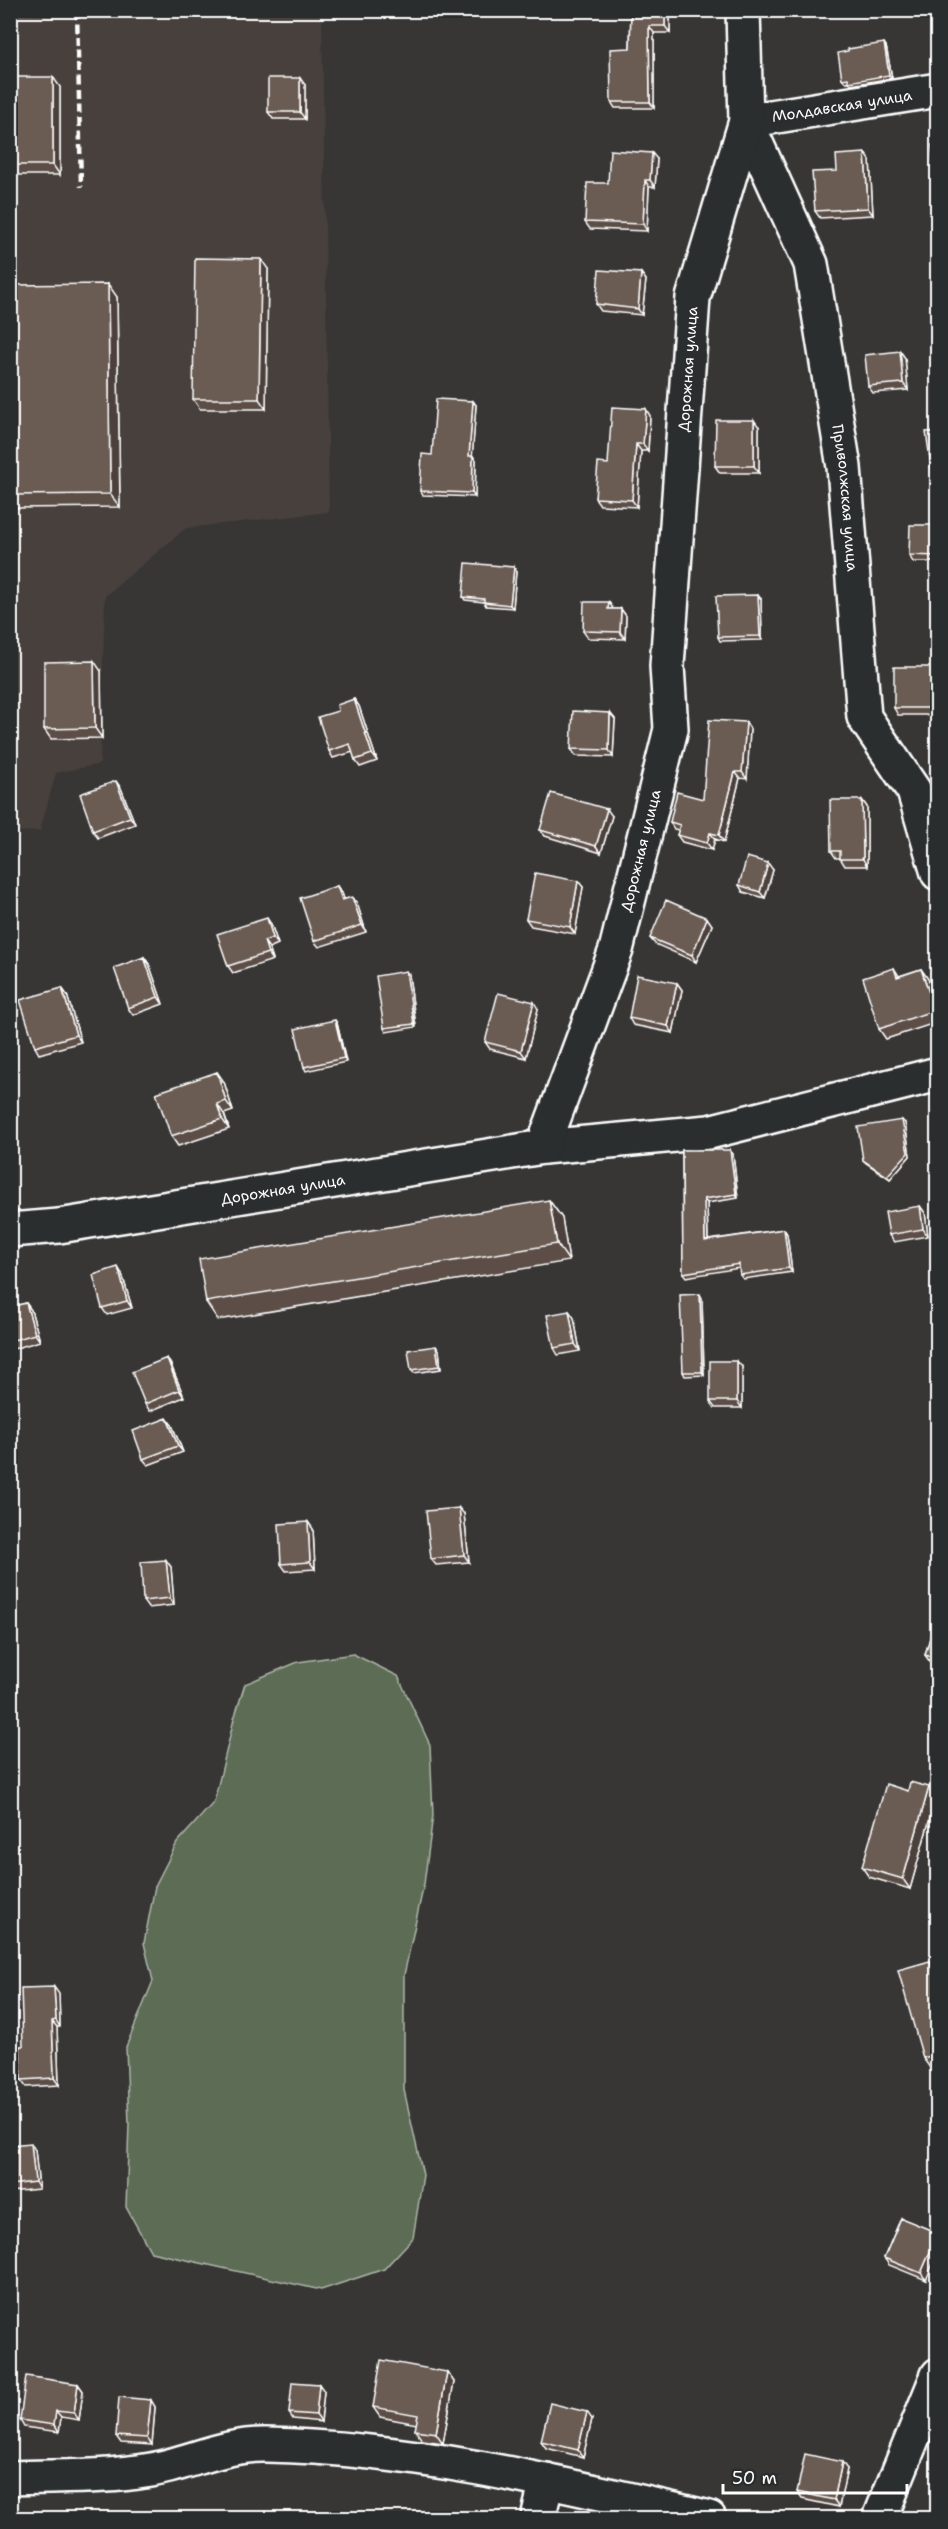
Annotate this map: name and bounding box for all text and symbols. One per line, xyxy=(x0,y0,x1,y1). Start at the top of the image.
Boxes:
street label: Молдавская улица xyxy=(770,85,914,127)
street label: Дорожная улица xyxy=(674,305,702,433)
street label: Приволжская улица xyxy=(827,423,862,573)
street label: Дорожная улица xyxy=(616,787,666,914)
street label: Дорожная улица xyxy=(219,1169,347,1209)
scale bar xyxy=(723,2457,908,2495)
text: 50 m xyxy=(732,2466,777,2490)

